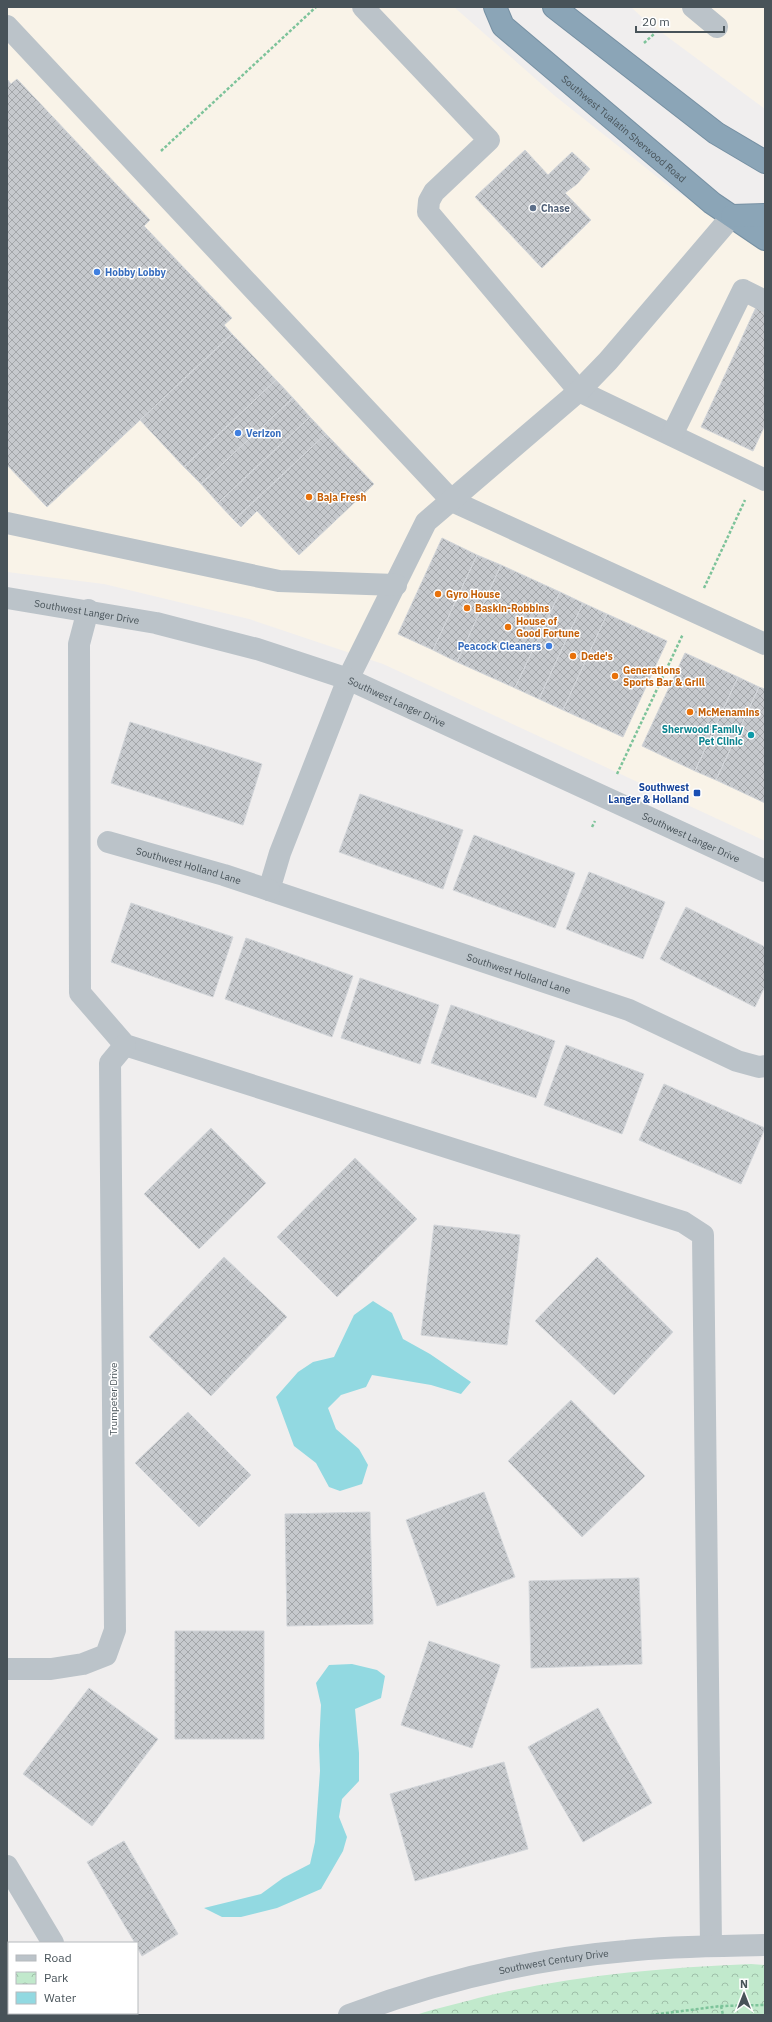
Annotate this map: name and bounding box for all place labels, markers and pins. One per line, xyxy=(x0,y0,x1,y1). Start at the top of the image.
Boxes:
place label: Chase xyxy=(541,202,570,215)
marker: Chase xyxy=(528,203,538,213)
place label: Hobby Lobby xyxy=(105,266,167,279)
marker: Hobby Lobby xyxy=(92,267,102,277)
place label: Verizon xyxy=(246,427,281,440)
marker: Verizon xyxy=(233,428,243,438)
place label: Baja Fresh xyxy=(317,491,366,504)
marker: Baja Fresh xyxy=(304,492,314,502)
place label: Gyro House xyxy=(446,588,500,601)
marker: Gyro House xyxy=(433,589,443,599)
place label: Baskin-Robbins xyxy=(475,602,549,615)
marker: Baskin-Robbins xyxy=(462,603,472,613)
place label: House of Good Fortune xyxy=(516,615,580,640)
marker: House of Good Fortune xyxy=(503,622,513,632)
place label: Peacock Cleaners xyxy=(458,640,541,653)
marker: Peacock Cleaners xyxy=(544,641,554,651)
place label: Dede's xyxy=(581,650,613,663)
marker: Dede's xyxy=(568,651,578,661)
place label: Generations Sports Bar & Grill xyxy=(623,664,705,689)
marker: Generations Sports Bar & Grill xyxy=(610,671,620,681)
place label: McMenamins xyxy=(698,706,760,719)
marker: McMenamins xyxy=(685,707,695,717)
place label: Sherwood Family Pet Clinic xyxy=(662,723,744,748)
marker: Sherwood Family Pet Clinic xyxy=(746,730,756,740)
place label: Southwest Langer & Holland xyxy=(608,781,689,806)
marker: Southwest Langer & Holland xyxy=(692,788,702,798)

